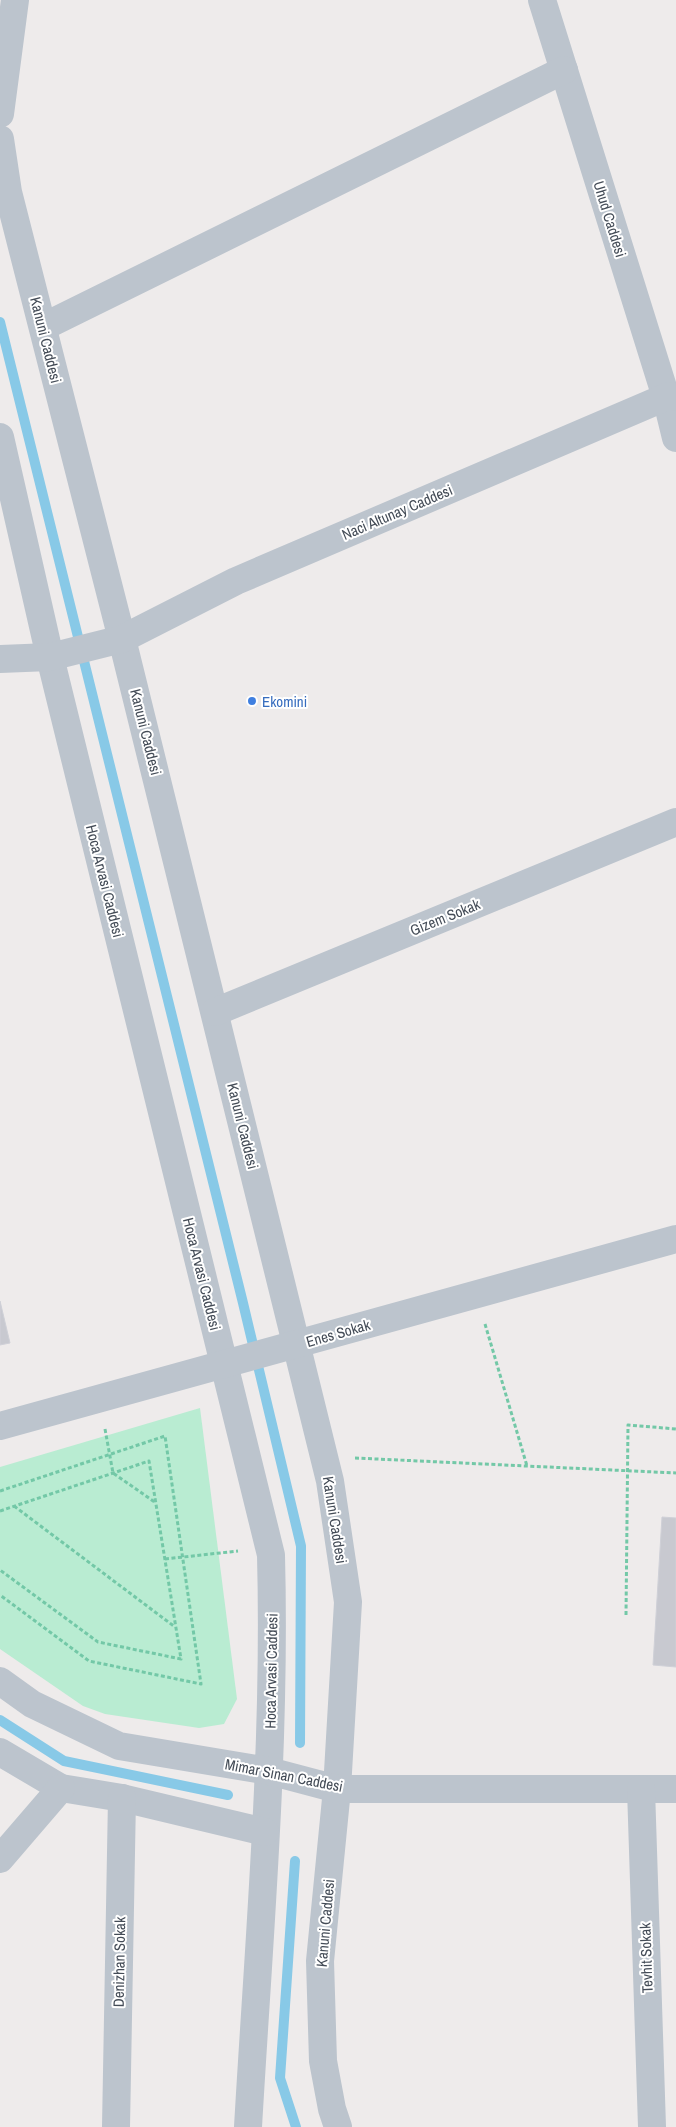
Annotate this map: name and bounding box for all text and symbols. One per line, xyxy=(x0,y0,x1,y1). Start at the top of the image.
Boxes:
street label: Uhud Caddesi xyxy=(588,178,632,260)
street label: Kanuni Caddesi xyxy=(25,295,67,385)
street label: Naci Altunay Caddesi xyxy=(338,479,456,545)
street label: Kanuni Caddesi xyxy=(125,687,167,777)
place label: Ekomini xyxy=(262,691,307,712)
marker: Ekomini xyxy=(246,695,258,707)
street label: Hoca Arvasi Caddesi xyxy=(81,822,129,940)
street label: Gizem Sokak xyxy=(407,893,484,941)
street label: Kanuni Caddesi xyxy=(222,1081,264,1171)
street label: Hoca Arvasi Caddesi xyxy=(178,1215,226,1333)
street label: Enes Sokak xyxy=(304,1314,373,1352)
street label: Kanuni Caddesi xyxy=(318,1475,352,1565)
street label: Hoca Arvasi Caddesi xyxy=(259,1613,283,1729)
street label: Mimar Sinan Caddesi xyxy=(223,1753,345,1797)
street label: Kanuni Caddesi xyxy=(311,1878,339,1968)
street label: Denizhan Sokak xyxy=(108,1916,130,2007)
street label: Tevhit Sokak xyxy=(634,1922,658,1994)

